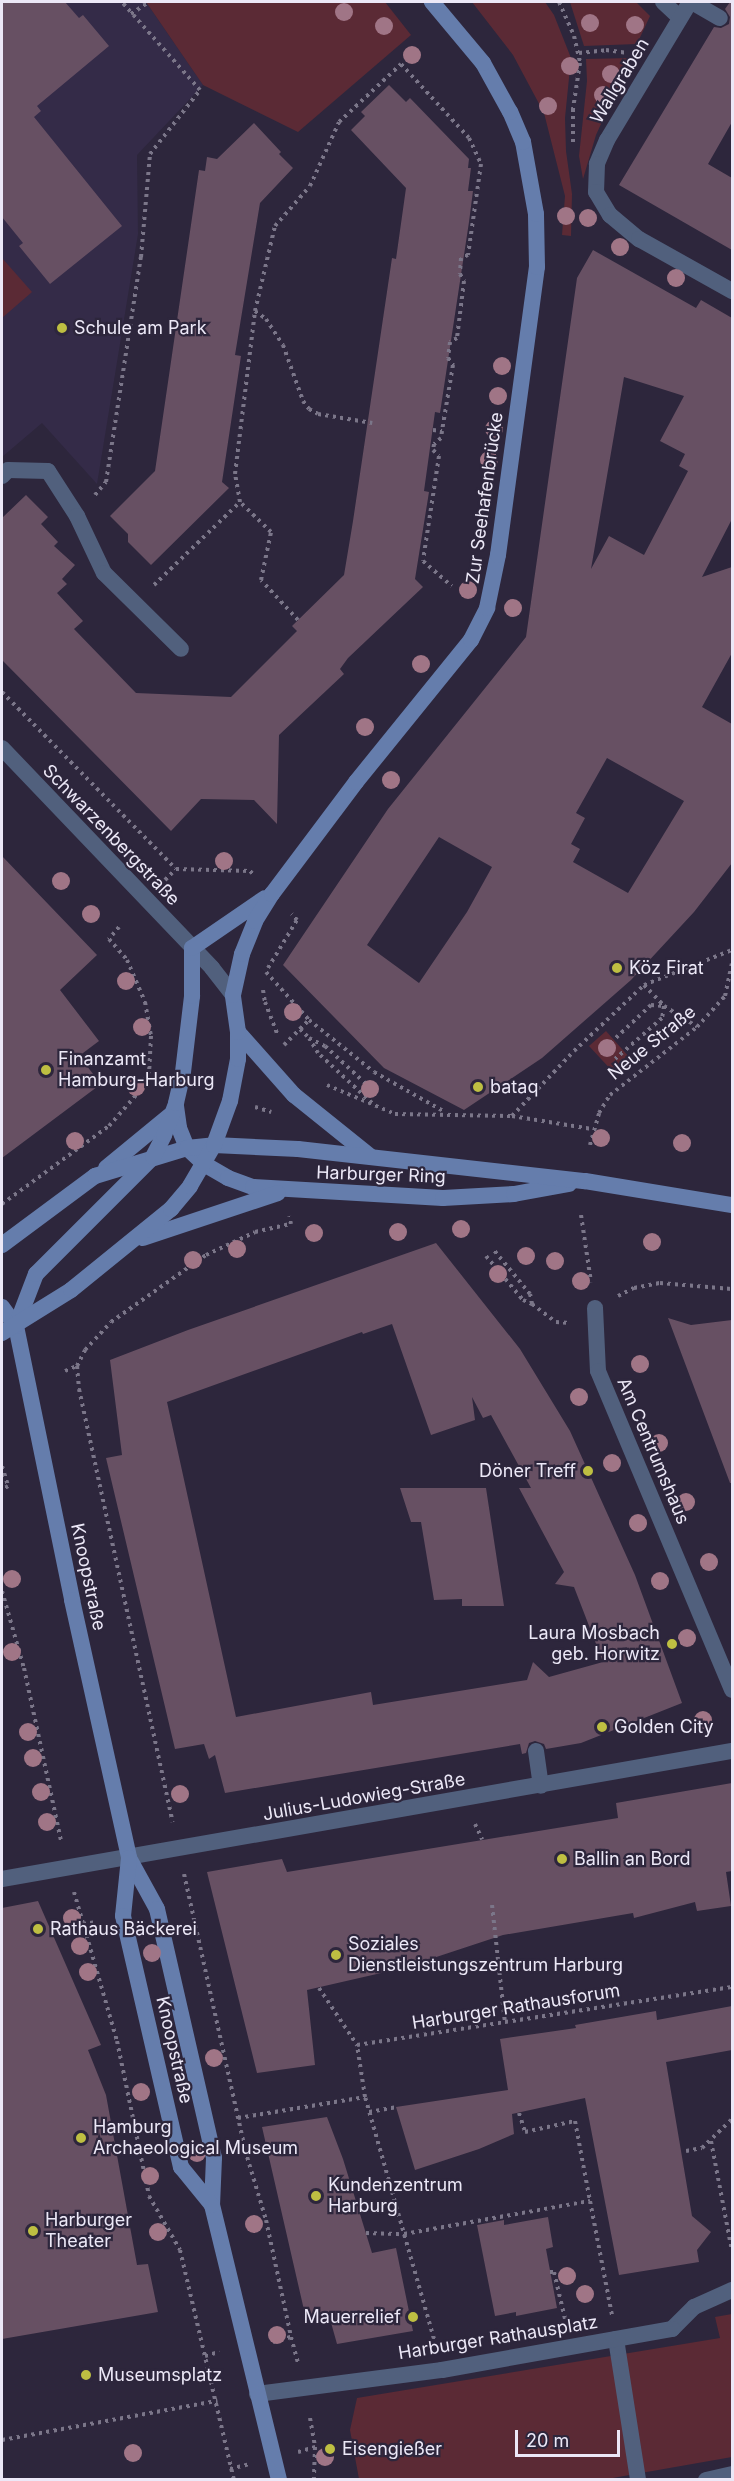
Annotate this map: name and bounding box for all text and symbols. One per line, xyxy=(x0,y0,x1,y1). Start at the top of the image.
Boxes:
street label: Wallgraben xyxy=(586,34,654,128)
place label: Schule am Park xyxy=(74,317,207,339)
marker: Schule am Park xyxy=(55,321,69,335)
street label: Zur Seehafenbrücke xyxy=(462,411,508,585)
street label: Schwarzenbergstraße xyxy=(38,760,184,910)
place label: Köz Firat xyxy=(629,957,704,979)
marker: Köz Firat xyxy=(610,961,624,975)
street label: Neue Straße xyxy=(604,1001,700,1085)
place label: Finanzamt Hamburg-Harburg xyxy=(58,1049,214,1092)
marker: Finanzamt Hamburg-Harburg xyxy=(39,1063,53,1077)
place label: bataq xyxy=(490,1076,538,1098)
marker: bataq xyxy=(471,1080,485,1094)
street label: Harburger Ring xyxy=(316,1162,446,1188)
street label: Am Centrumshaus xyxy=(612,1375,694,1527)
place label: Döner Treff xyxy=(479,1460,576,1482)
marker: Döner Treff xyxy=(581,1464,595,1478)
street label: Knoopstraße xyxy=(66,1521,110,1633)
place label: Laura Mosbach geb. Horwitz xyxy=(528,1623,660,1666)
marker: Laura Mosbach geb. Horwitz xyxy=(665,1637,679,1651)
place label: Golden City xyxy=(614,1716,714,1738)
marker: Golden City xyxy=(595,1720,609,1734)
street label: Julius-Ludowieg-Straße xyxy=(261,1769,467,1825)
place label: Ballin an Bord xyxy=(574,1848,691,1870)
marker: Ballin an Bord xyxy=(555,1852,569,1866)
place label: Rathaus Bäckerei xyxy=(50,1918,197,1940)
marker: Rathaus Bäckerei xyxy=(31,1922,45,1936)
place label: Soziales Dienstleistungszentrum Harburg xyxy=(348,1934,623,1976)
marker: Soziales Dienstleistungszentrum Harburg xyxy=(329,1948,343,1962)
street label: Harburger Rathausforum xyxy=(410,1980,622,2034)
street label: Knoopstraße xyxy=(151,1994,197,2106)
place label: Hamburg Archaeological Museum xyxy=(93,2117,298,2160)
marker: Hamburg Archaeological Museum xyxy=(74,2131,88,2145)
place label: Kundenzentrum Harburg xyxy=(328,2175,463,2218)
marker: Kundenzentrum Harburg xyxy=(309,2189,323,2203)
place label: Harburger Theater xyxy=(45,2210,132,2252)
marker: Harburger Theater xyxy=(26,2224,40,2238)
place label: Mauerrelief xyxy=(304,2306,401,2328)
marker: Mauerrelief xyxy=(406,2310,420,2324)
street label: Harburger Rathausplatz xyxy=(397,2312,599,2364)
place label: Museumsplatz xyxy=(98,2364,222,2386)
marker: Museumsplatz xyxy=(79,2368,93,2382)
scale bar xyxy=(518,2418,623,2456)
text: 20 m xyxy=(526,2430,569,2451)
place label: Eisengießer xyxy=(342,2438,442,2460)
marker: Eisengießer xyxy=(323,2442,337,2456)

